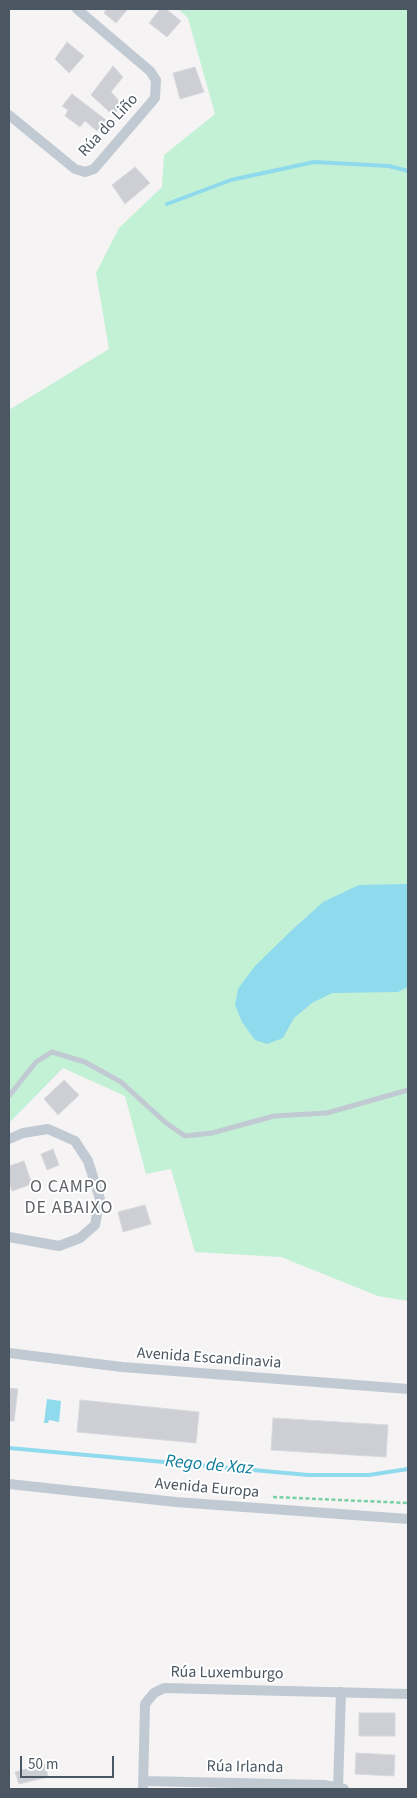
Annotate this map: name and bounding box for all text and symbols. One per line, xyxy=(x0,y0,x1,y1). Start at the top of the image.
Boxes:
street label: Rúa do Liño xyxy=(75,91,143,161)
district label: O CAMPO DE ABAIXO xyxy=(23,1177,115,1220)
street label: Avenida Escandinavia xyxy=(136,1344,282,1374)
water label: Rego de Xaz xyxy=(164,1451,254,1481)
street label: Avenida Europa xyxy=(154,1475,260,1503)
street label: Rúa Luxemburgo xyxy=(170,1663,284,1685)
scale bar xyxy=(22,1746,116,1778)
text: 50 m xyxy=(28,1754,58,1775)
street label: Rúa Irlanda xyxy=(207,1758,283,1778)

